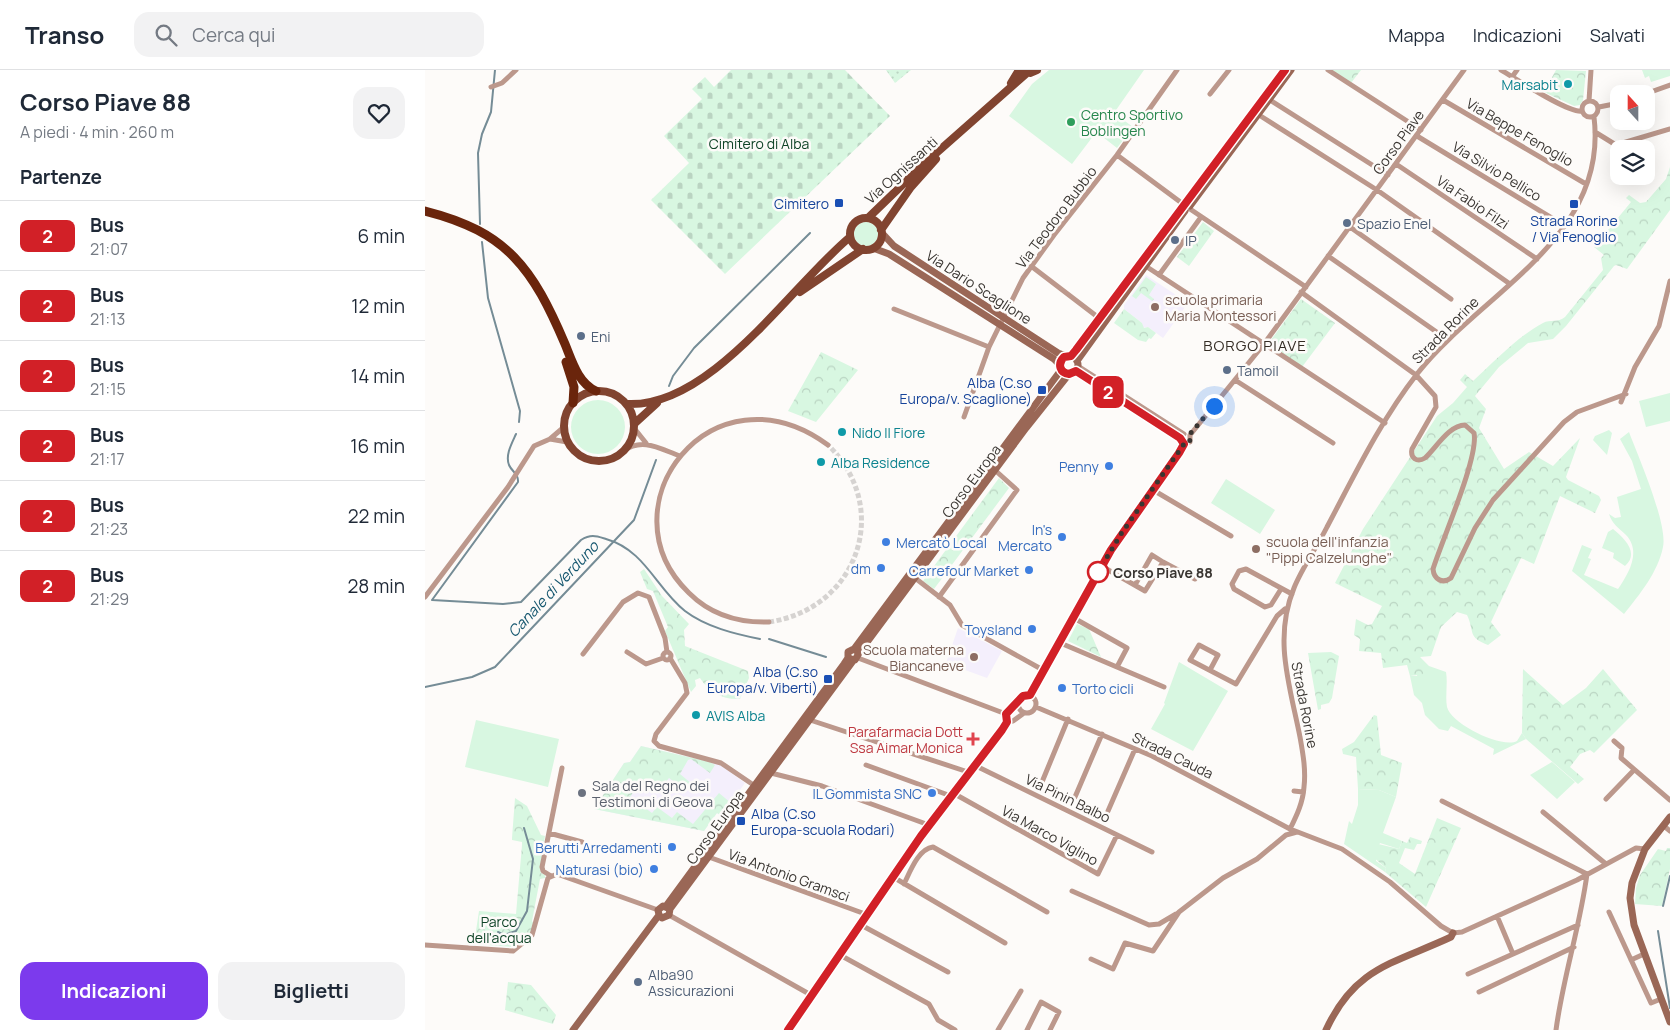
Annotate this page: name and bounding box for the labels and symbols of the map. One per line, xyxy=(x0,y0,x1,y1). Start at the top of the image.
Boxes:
place label: Marsabit xyxy=(1501,75,1558,94)
marker: Marsabit xyxy=(1562,78,1574,90)
north arrow xyxy=(1610,85,1655,130)
street label: Via Beppe Fenoglio xyxy=(1463,94,1577,170)
place label: Centro Sportivo Boblingen xyxy=(1081,105,1183,140)
street label: Corso Piave xyxy=(1368,106,1428,178)
marker: Centro Sportivo Boblingen xyxy=(1065,116,1077,128)
street label: Via Ognissanti xyxy=(861,132,941,208)
park label: Cimitero di Alba xyxy=(709,134,809,153)
street label: Via Silvio Pellico xyxy=(1449,137,1545,205)
street label: Via Teodoro Bubbio xyxy=(1011,162,1101,272)
street label: Via Fabio Filzi xyxy=(1433,171,1513,233)
place label: Cimitero xyxy=(774,194,829,213)
marker: Cimitero xyxy=(833,197,845,209)
marker: Strada Rorine / Via Fenoglio xyxy=(1568,198,1580,210)
place label: Strada Rorine / Via Fenoglio xyxy=(1530,211,1618,246)
place label: Spazio Enel xyxy=(1357,214,1431,233)
marker: Spazio Enel xyxy=(1341,217,1353,229)
place label: IP xyxy=(1185,231,1197,250)
marker: IP xyxy=(1169,234,1181,246)
street label: Via Dario Scaglione xyxy=(923,246,1035,328)
place label: scuola primaria Maria Montessori xyxy=(1165,290,1277,325)
street label: Strada Rorine xyxy=(1407,292,1483,368)
marker: scuola primaria Maria Montessori xyxy=(1149,301,1161,313)
place label: Eni xyxy=(591,327,611,346)
marker: Eni xyxy=(575,330,587,342)
district label: BORGO PIAVE xyxy=(1203,335,1307,356)
place label: Tamoil xyxy=(1237,361,1279,380)
marker: Tamoil xyxy=(1221,364,1233,376)
place label: Alba (C.so Europa/v. Scaglione) xyxy=(900,373,1032,408)
line badge: 2 xyxy=(1092,376,1124,408)
marker: Alba (C.so Europa/v. Scaglione) xyxy=(1036,384,1048,396)
your location xyxy=(1202,394,1227,419)
place label: Nido Il Fiore xyxy=(852,423,925,442)
marker: Nido Il Fiore xyxy=(836,426,848,438)
street label: Corso Europa xyxy=(937,441,1005,521)
place label: Alba Residence xyxy=(831,453,930,472)
marker: Alba Residence xyxy=(815,456,827,468)
place label: Penny xyxy=(1059,457,1100,476)
marker: Penny xyxy=(1103,460,1115,472)
place label: In's Mercato xyxy=(998,520,1052,555)
marker: In's Mercato xyxy=(1056,531,1068,543)
place label: scuola dell'infanzia "Pippi Calzelunghe" xyxy=(1266,532,1392,567)
place label: Mercatò Local xyxy=(896,533,987,552)
water label: Canale di Verduno xyxy=(503,535,604,642)
marker: Mercatò Local xyxy=(880,536,892,548)
marker: scuola dell'infanzia "Pippi Calzelunghe" xyxy=(1250,543,1262,555)
place label: dm xyxy=(851,559,871,578)
place label: Carrefour Market xyxy=(909,561,1019,580)
marker: Corso Piave 88 xyxy=(1087,561,1109,583)
marker: dm xyxy=(875,562,887,574)
place label: Corso Piave 88 xyxy=(1113,563,1213,582)
marker: Carrefour Market xyxy=(1023,564,1035,576)
place label: Toysland xyxy=(964,620,1022,639)
marker: Toysland xyxy=(1026,623,1038,635)
place label: Scuola materna Biancaneve xyxy=(863,640,964,675)
marker: Scuola materna Biancaneve xyxy=(968,651,980,663)
street label: Strada Rorine xyxy=(1287,660,1323,750)
place label: Alba (C.so Europa/v. Viberti) xyxy=(707,662,818,697)
marker: Alba (C.so Europa/v. Viberti) xyxy=(822,673,834,685)
place label: Torto cicli xyxy=(1072,679,1134,698)
marker: Torto cicli xyxy=(1056,682,1068,694)
place label: AVIS Alba xyxy=(706,706,765,725)
marker: AVIS Alba xyxy=(690,709,702,721)
place label: Parafarmacia Dott Ssa Aimar Monica xyxy=(848,722,963,757)
street label: Strada Cauda xyxy=(1129,727,1217,783)
marker: Parafarmacia Dott Ssa Aimar Monica xyxy=(967,733,979,745)
street label: Via Pinin Balbo xyxy=(1022,769,1114,827)
place label: Sala del Regno dei Testimoni di Geova xyxy=(592,776,713,811)
place label: IL Gommista SNC xyxy=(813,784,922,803)
street label: Corso Europa xyxy=(682,786,748,868)
marker: Sala del Regno dei Testimoni di Geova xyxy=(576,787,588,799)
marker: IL Gommista SNC xyxy=(926,787,938,799)
street label: Via Marco Viglino xyxy=(998,801,1102,869)
place label: Alba (C.so Europa-scuola Rodari) xyxy=(751,804,895,839)
marker: Alba (C.so Europa-scuola Rodari) xyxy=(735,815,747,827)
place label: Berutti Arredamenti xyxy=(535,838,662,857)
marker: Berutti Arredamenti xyxy=(666,841,678,853)
street label: Via Antonio Gramsci xyxy=(726,844,852,906)
place label: Naturasi (bio) xyxy=(556,860,644,879)
marker: Naturasi (bio) xyxy=(648,863,660,875)
park label: Parco dell'acqua xyxy=(466,912,532,947)
place label: Alba90 Assicurazioni xyxy=(648,965,734,1000)
marker: Alba90 Assicurazioni xyxy=(632,976,644,988)

